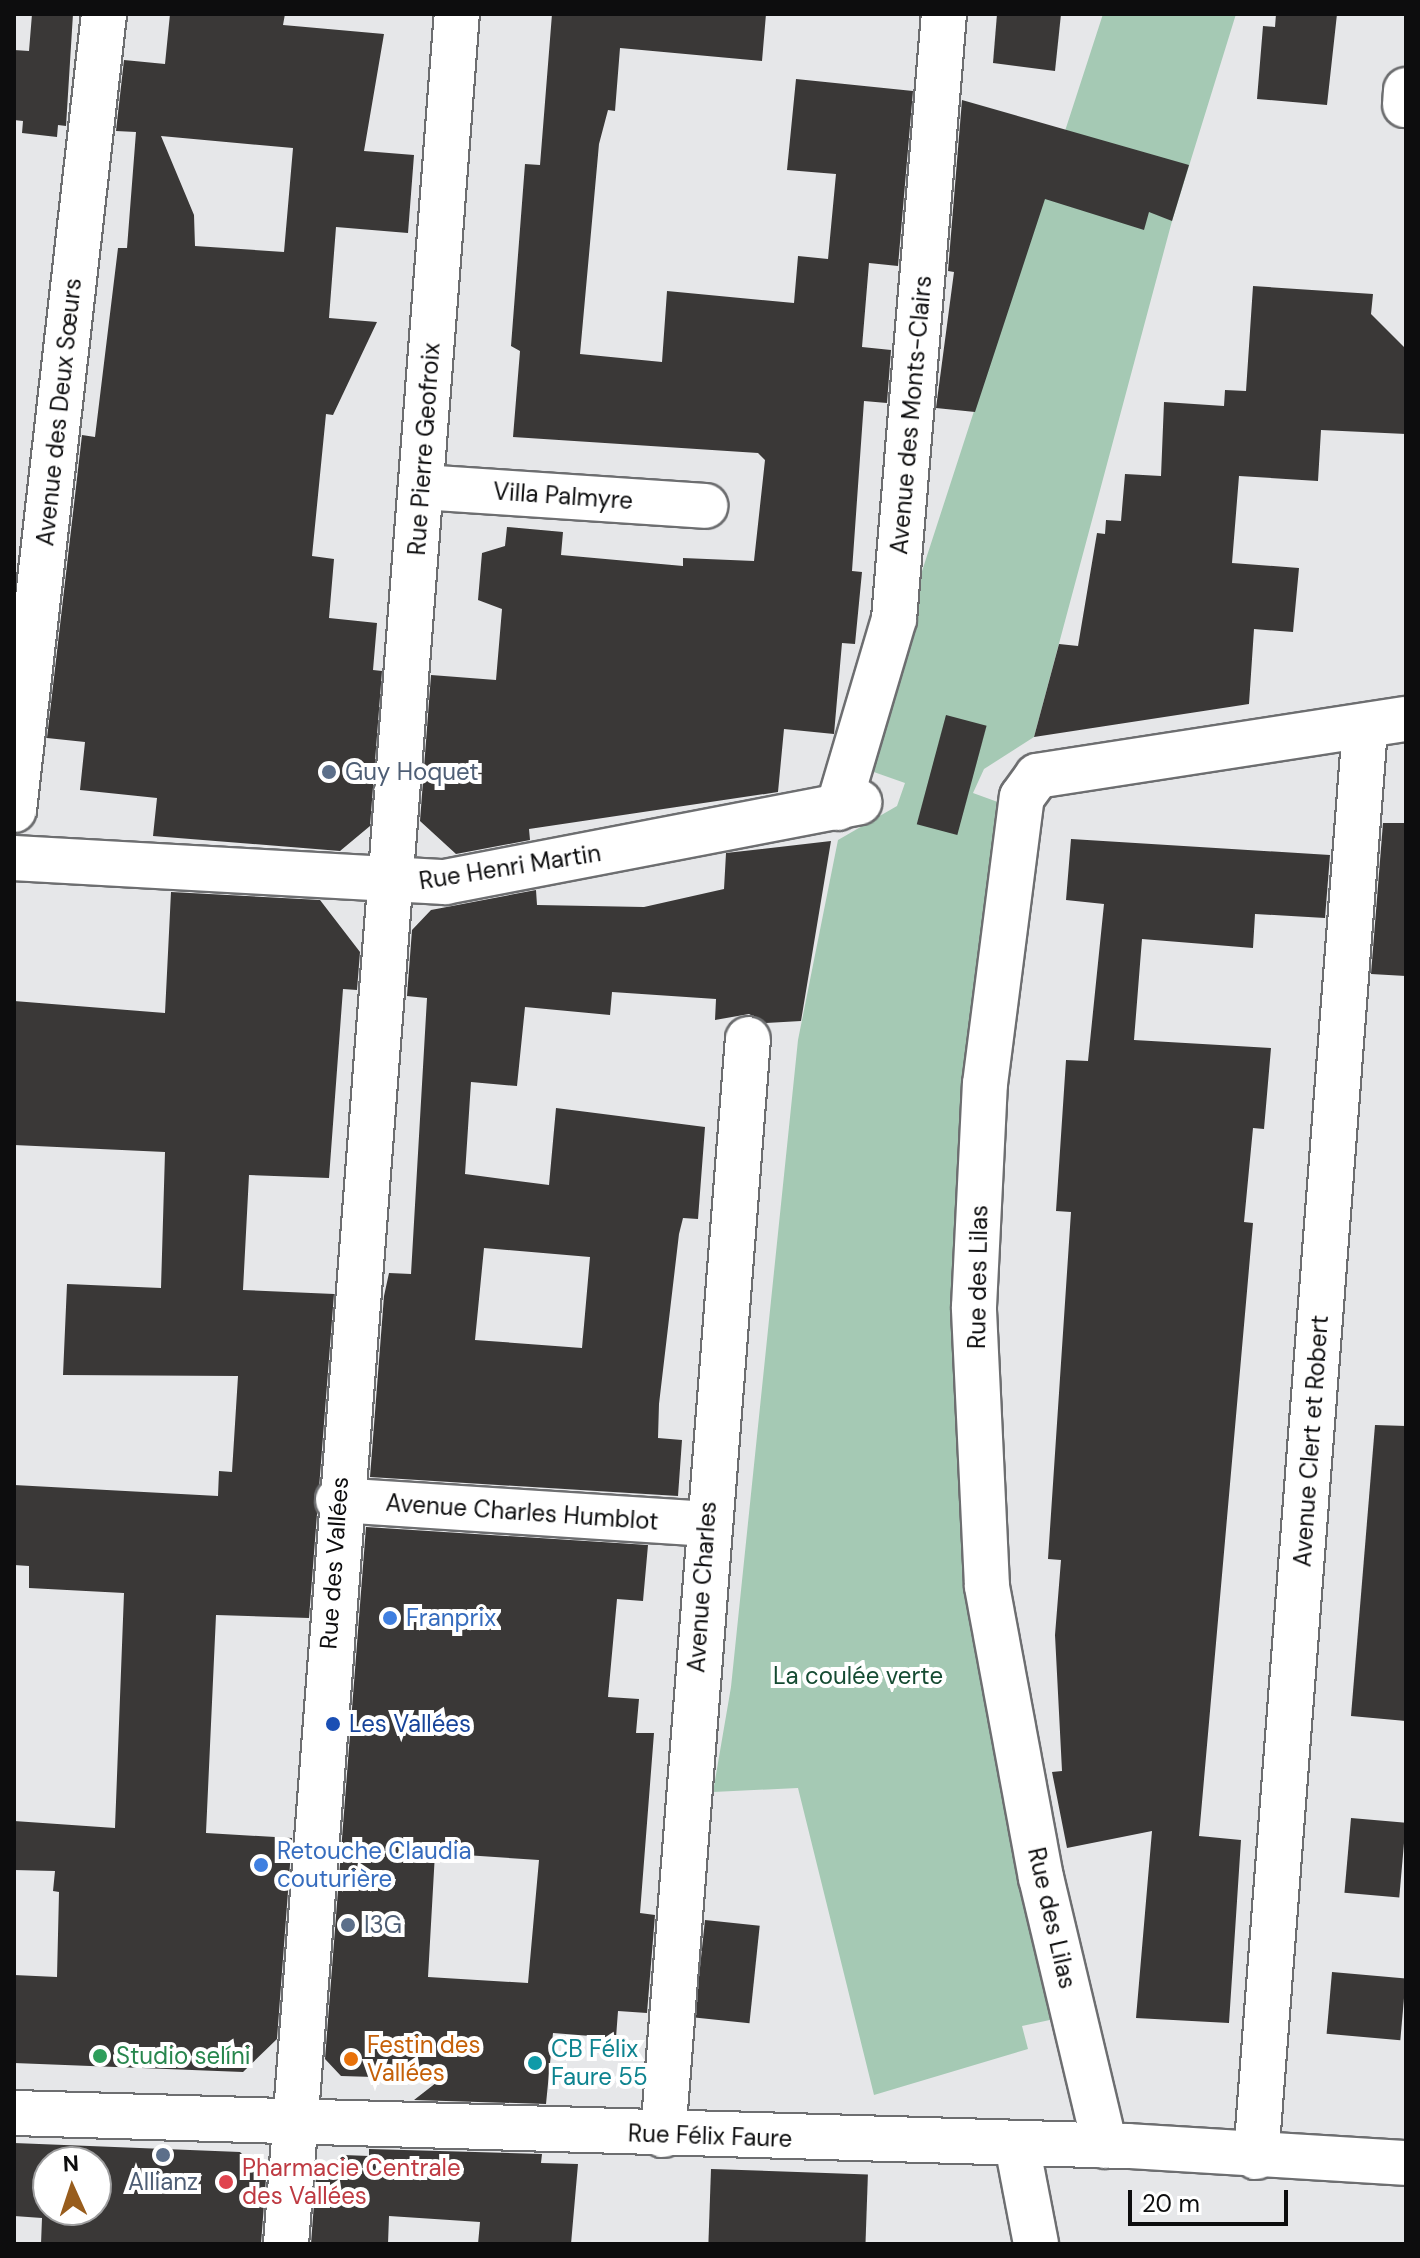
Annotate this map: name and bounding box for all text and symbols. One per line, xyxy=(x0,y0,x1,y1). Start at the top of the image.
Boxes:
street label: Avenue des Monts-Clairs xyxy=(884,274,938,556)
street label: Avenue des Deux Sœurs xyxy=(31,277,87,547)
street label: Rue Pierre Geofroix xyxy=(402,342,446,556)
street label: Villa Palmyre xyxy=(492,477,634,515)
place label: Guy Hoquet xyxy=(345,758,479,786)
marker: Guy Hoquet xyxy=(320,763,338,781)
street label: Rue Henri Martin xyxy=(417,838,603,896)
street label: Rue des Lilas xyxy=(962,1205,994,1349)
street label: Avenue Clert et Robert xyxy=(1288,1314,1334,1568)
street label: Rue des Vallées xyxy=(314,1476,354,1650)
street label: Avenue Charles Humblot xyxy=(385,1488,659,1536)
street label: Avenue Charles xyxy=(682,1500,722,1674)
place label: Franprix xyxy=(406,1604,496,1632)
marker: Franprix xyxy=(381,1609,399,1627)
park label: La coulée verte xyxy=(773,1662,943,1690)
place label: Les Vallées xyxy=(349,1710,471,1738)
marker: Les Vallées xyxy=(324,1715,342,1733)
place label: Retouche Claudia couturière xyxy=(277,1837,472,1893)
street label: Rue des Lilas xyxy=(1022,1845,1082,1991)
marker: Retouche Claudia couturière xyxy=(252,1856,270,1874)
place label: I3G xyxy=(364,1911,402,1939)
marker: I3G xyxy=(339,1916,357,1934)
place label: Festin des Vallées xyxy=(367,2031,481,2087)
place label: CB Félix Faure 55 xyxy=(551,2035,648,2091)
place label: Studio selíni xyxy=(116,2042,250,2070)
marker: Studio selíni xyxy=(91,2047,109,2065)
marker: Festin des Vallées xyxy=(342,2050,360,2068)
marker: CB Félix Faure 55 xyxy=(526,2054,544,2072)
street label: Rue Félix Faure xyxy=(627,2119,793,2153)
north arrow xyxy=(32,2146,112,2226)
marker: Allianz xyxy=(154,2146,172,2164)
text: N xyxy=(62,2149,80,2178)
place label: Pharmacie Centrale des Vallées xyxy=(242,2154,461,2210)
place label: Allianz xyxy=(128,2168,198,2196)
marker: Pharmacie Centrale des Vallées xyxy=(217,2173,235,2191)
scale bar xyxy=(1132,2174,1292,2224)
text: 20 m xyxy=(1142,2188,1200,2219)

